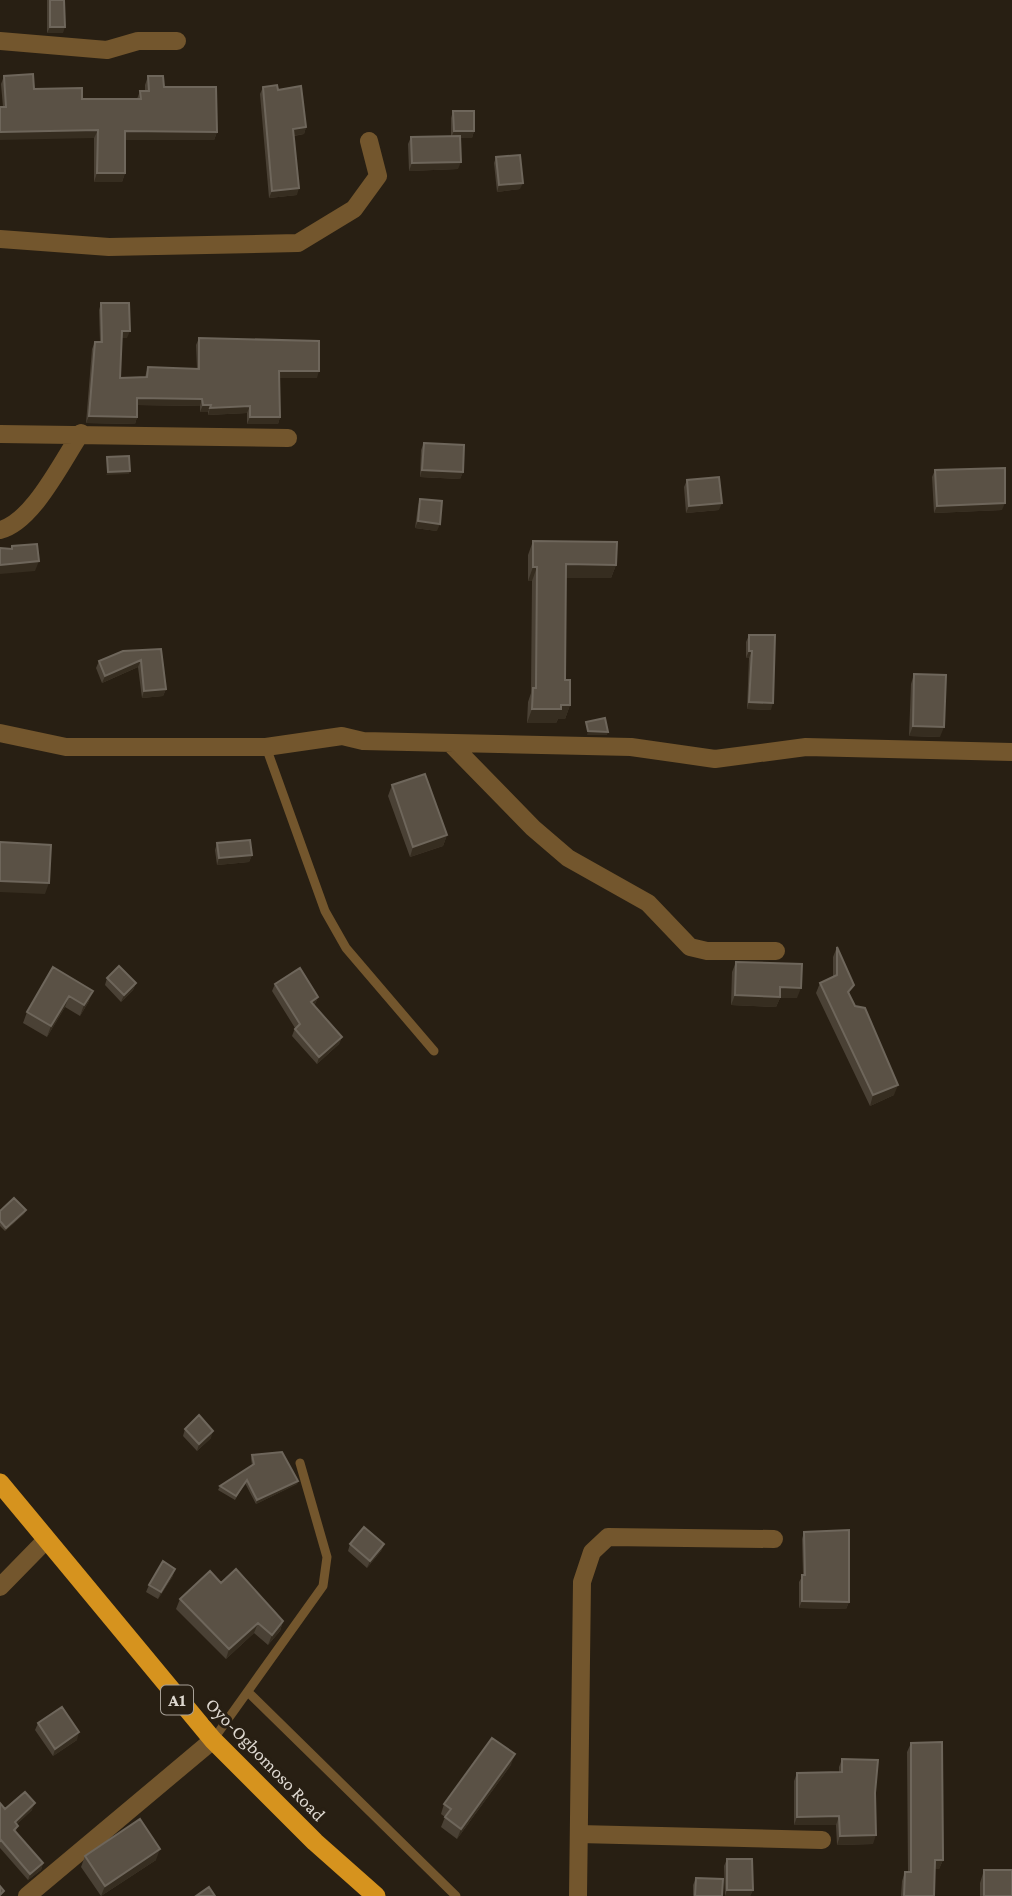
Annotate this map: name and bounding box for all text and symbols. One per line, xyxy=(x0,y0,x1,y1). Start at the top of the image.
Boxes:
road number: A1 xyxy=(161,1686,193,1714)
street label: Oyo-Ogbomoso Road xyxy=(202,1694,330,1825)

